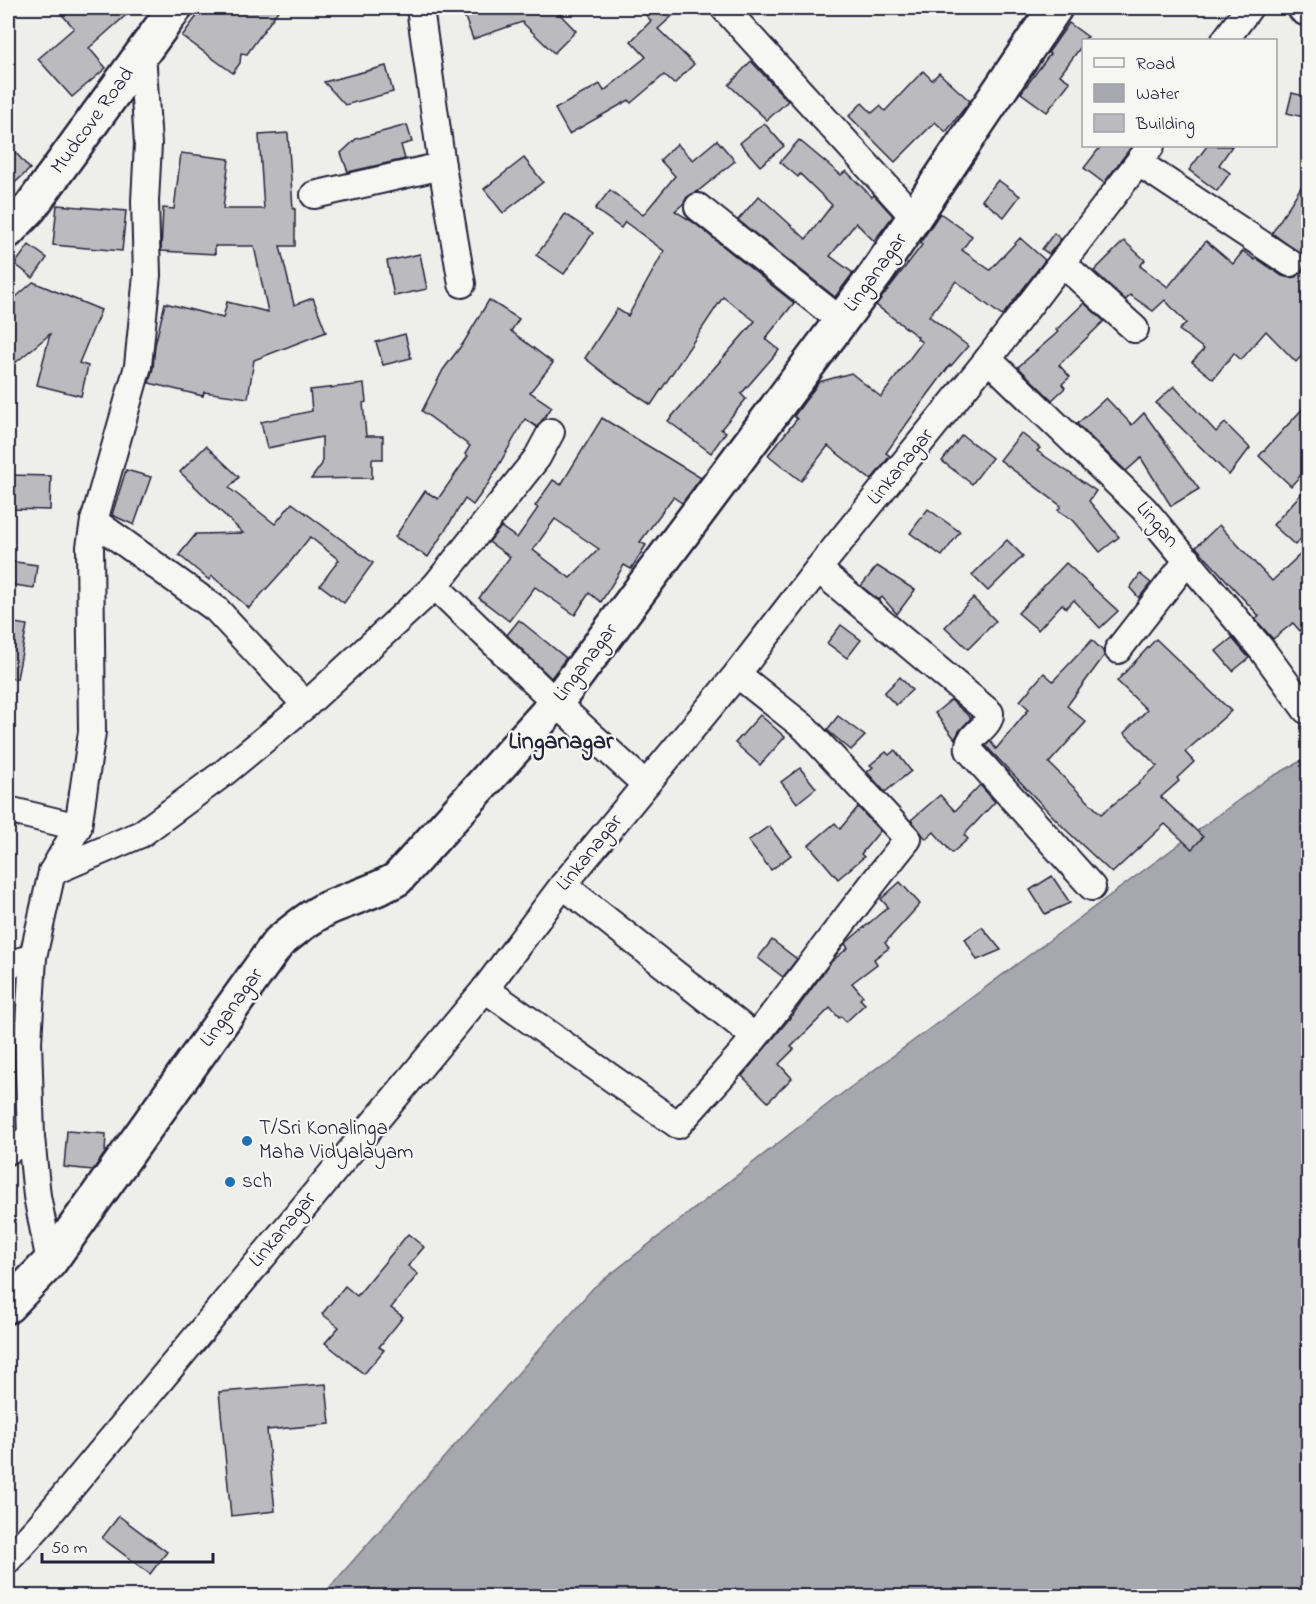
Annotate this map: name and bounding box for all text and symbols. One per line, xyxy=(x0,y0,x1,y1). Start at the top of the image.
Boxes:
legend xyxy=(1082,39,1277,147)
text: Road xyxy=(1136,52,1175,78)
street label: Mudcove Road xyxy=(44,61,142,181)
text: Water xyxy=(1136,82,1180,108)
text: Building xyxy=(1135,112,1195,139)
street label: Linganagar xyxy=(837,227,917,320)
street label: Linkanagar xyxy=(861,422,943,513)
street label: Lingan xyxy=(1127,495,1186,556)
street label: Linganagar xyxy=(546,617,627,710)
district label: Linganagar xyxy=(509,725,614,761)
street label: Linkanagar xyxy=(550,808,632,899)
street label: Linganagar xyxy=(193,962,273,1055)
place label: T/Sri Konalinga Maha Vidyalayam xyxy=(259,1114,413,1170)
marker: T/Sri Konalinga Maha Vidyalayam xyxy=(240,1134,254,1148)
place label: sch xyxy=(242,1167,272,1197)
marker: sch xyxy=(223,1175,237,1189)
street label: Linkanagar xyxy=(242,1185,326,1276)
scale bar xyxy=(42,1526,213,1564)
text: 50 m xyxy=(51,1536,88,1562)

